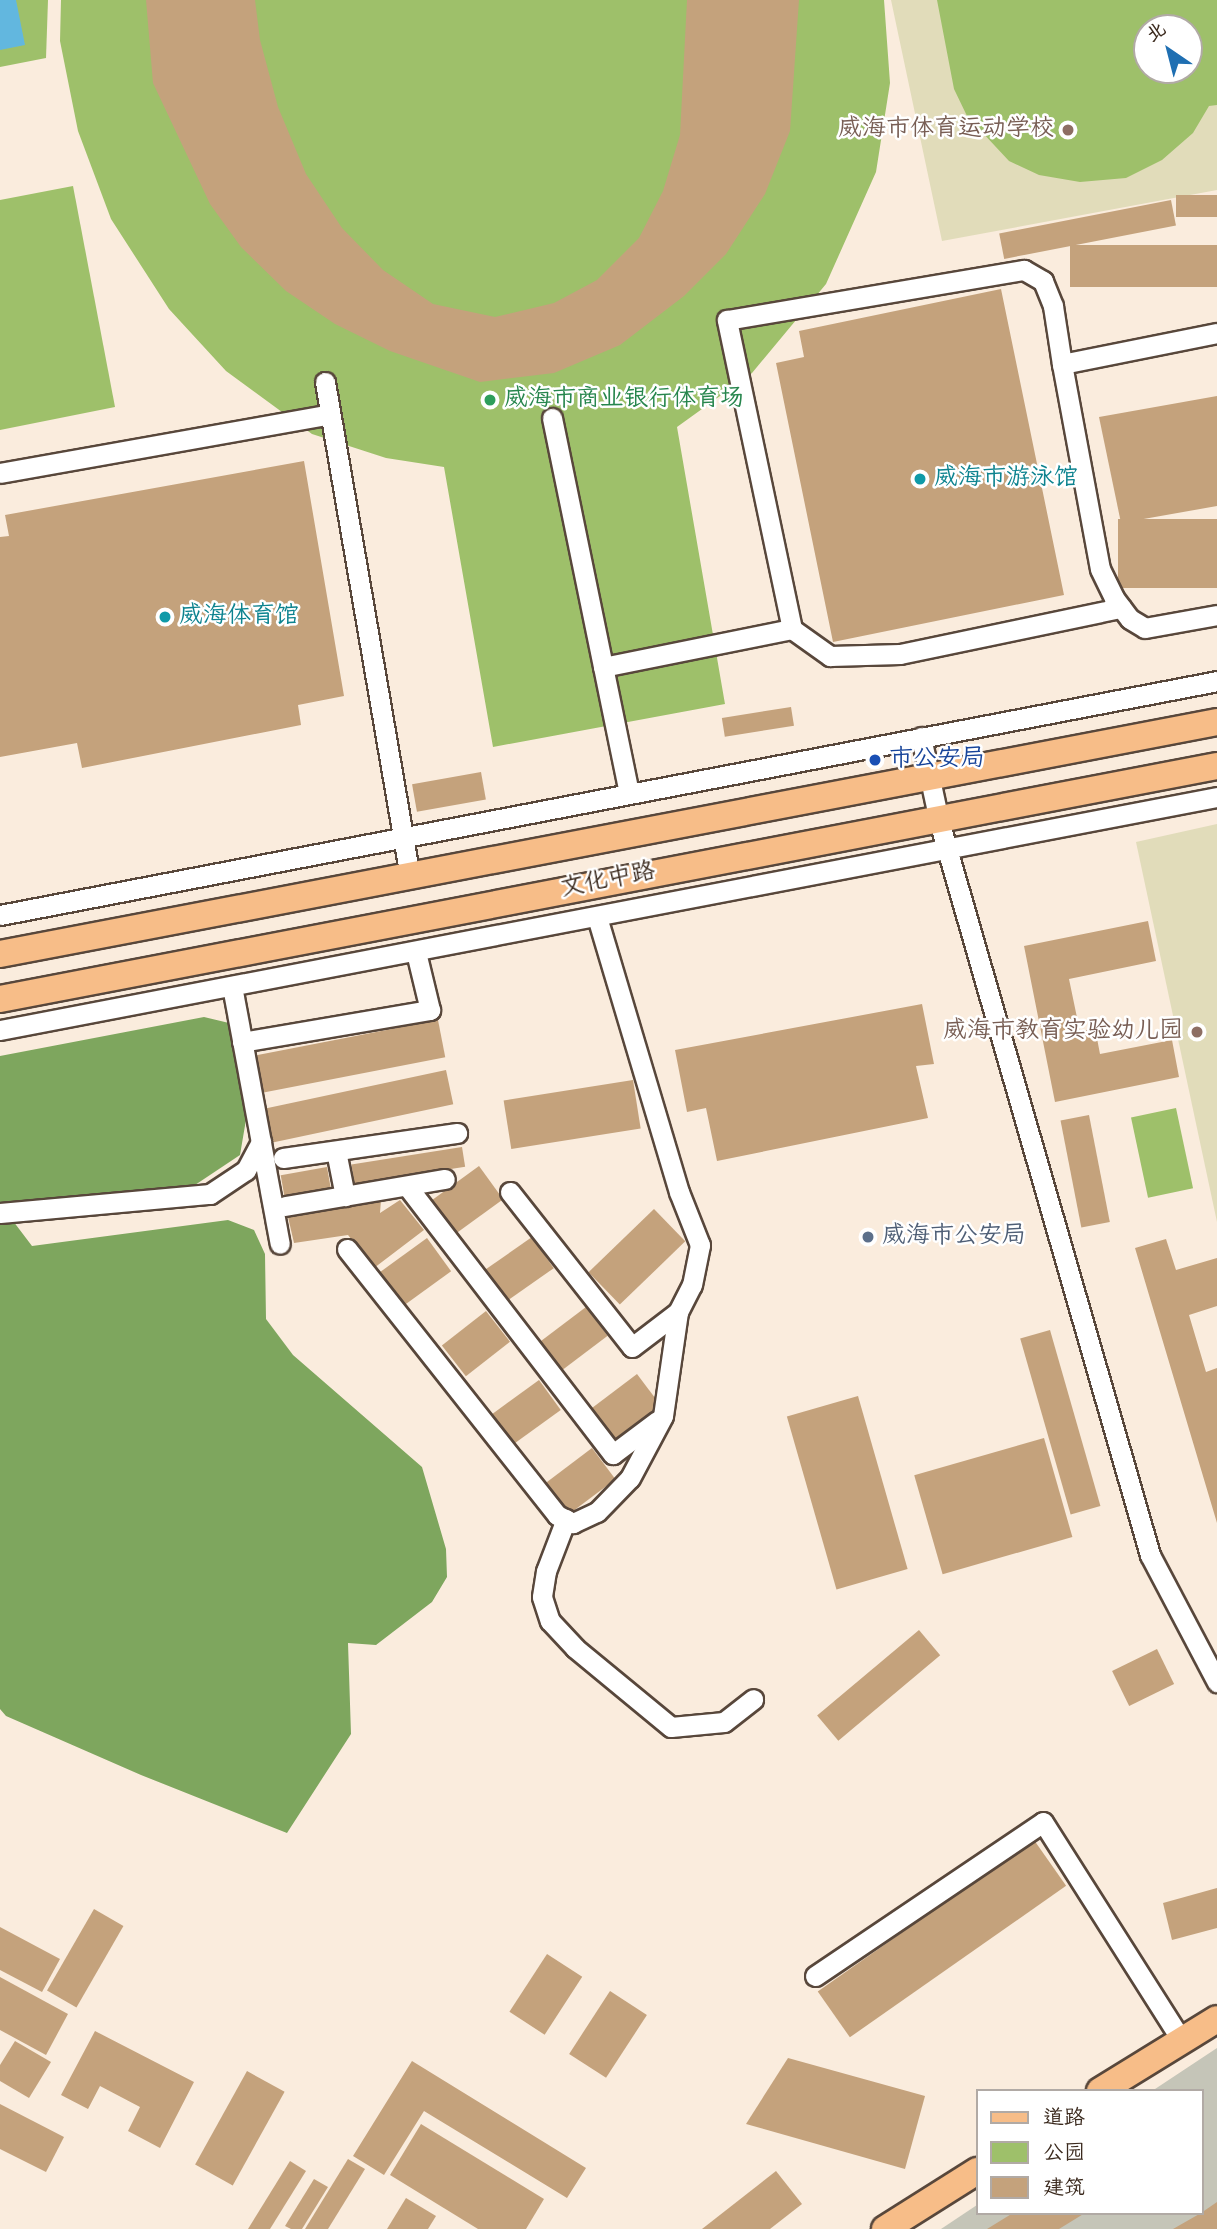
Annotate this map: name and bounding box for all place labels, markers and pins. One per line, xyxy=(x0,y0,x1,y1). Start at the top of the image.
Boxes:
place label: 威海市体育运动学校 xyxy=(838,116,1054,144)
marker: 威海市体育运动学校 xyxy=(1060,122,1076,138)
place label: 威海市商业银行体育场 xyxy=(504,386,744,414)
marker: 威海市商业银行体育场 xyxy=(482,392,498,408)
place label: 威海市游泳馆 xyxy=(934,465,1078,493)
marker: 威海市游泳馆 xyxy=(912,471,928,487)
place label: 威海体育馆 xyxy=(179,603,299,631)
marker: 威海体育馆 xyxy=(157,609,173,625)
place label: 市公安局 xyxy=(889,746,985,774)
marker: 市公安局 xyxy=(867,752,883,768)
place label: 威海市教育实验幼儿园 xyxy=(943,1018,1183,1046)
marker: 威海市教育实验幼儿园 xyxy=(1189,1024,1205,1040)
place label: 威海市公安局 xyxy=(882,1223,1026,1251)
marker: 威海市公安局 xyxy=(860,1229,876,1245)

